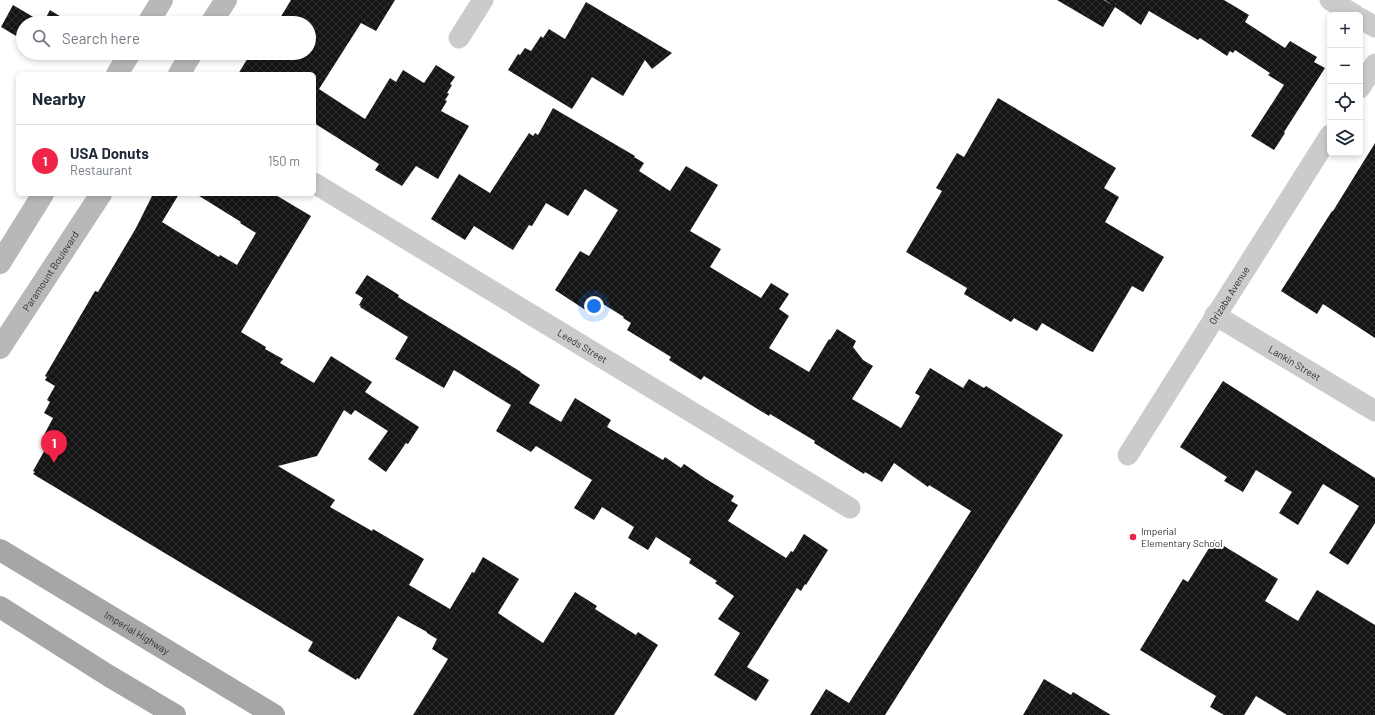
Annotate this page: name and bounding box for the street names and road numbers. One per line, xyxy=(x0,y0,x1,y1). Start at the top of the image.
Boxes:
street label: Paramount Boulevard xyxy=(20,229,81,313)
street label: Orizaba Avenue xyxy=(1206,264,1252,326)
street label: Leeds Street xyxy=(555,326,610,366)
street label: Lankin Street xyxy=(1267,343,1323,383)
street label: Imperial Highway xyxy=(102,608,172,657)

